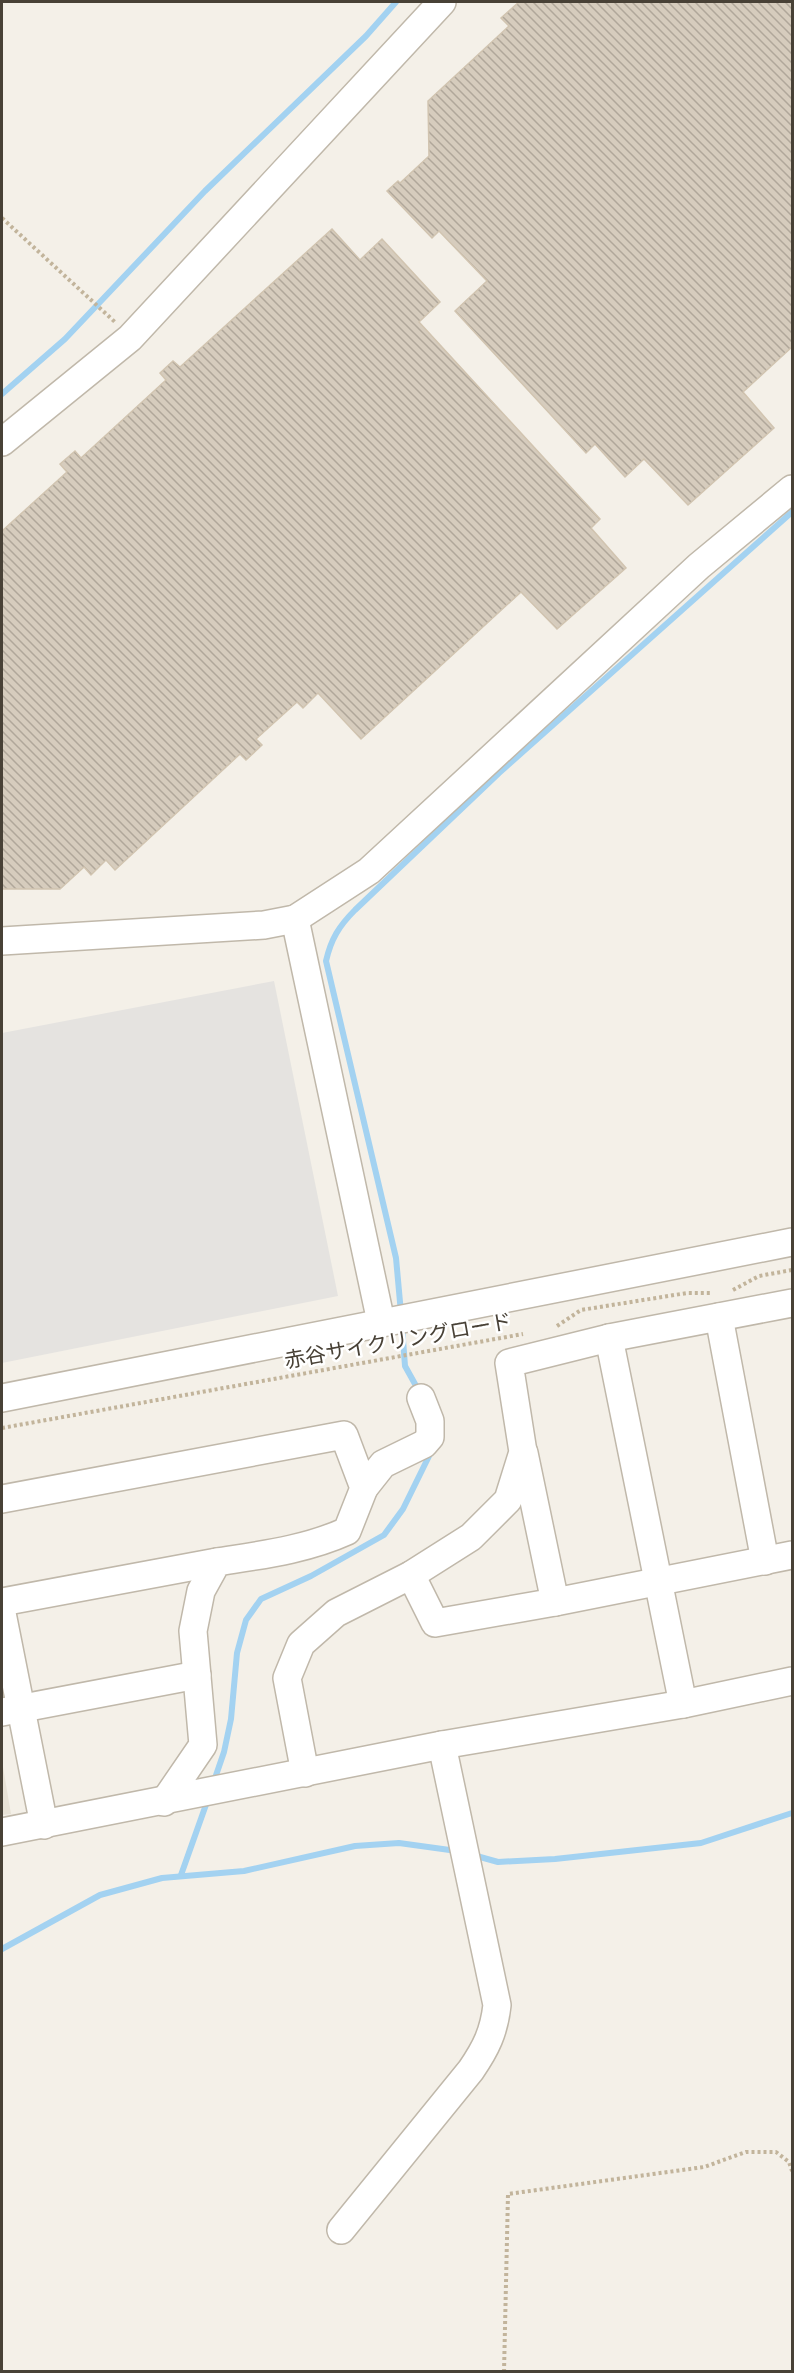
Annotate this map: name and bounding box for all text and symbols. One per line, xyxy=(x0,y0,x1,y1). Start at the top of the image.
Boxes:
street label: 赤谷サイクリングロード xyxy=(282,1306,514,1376)

